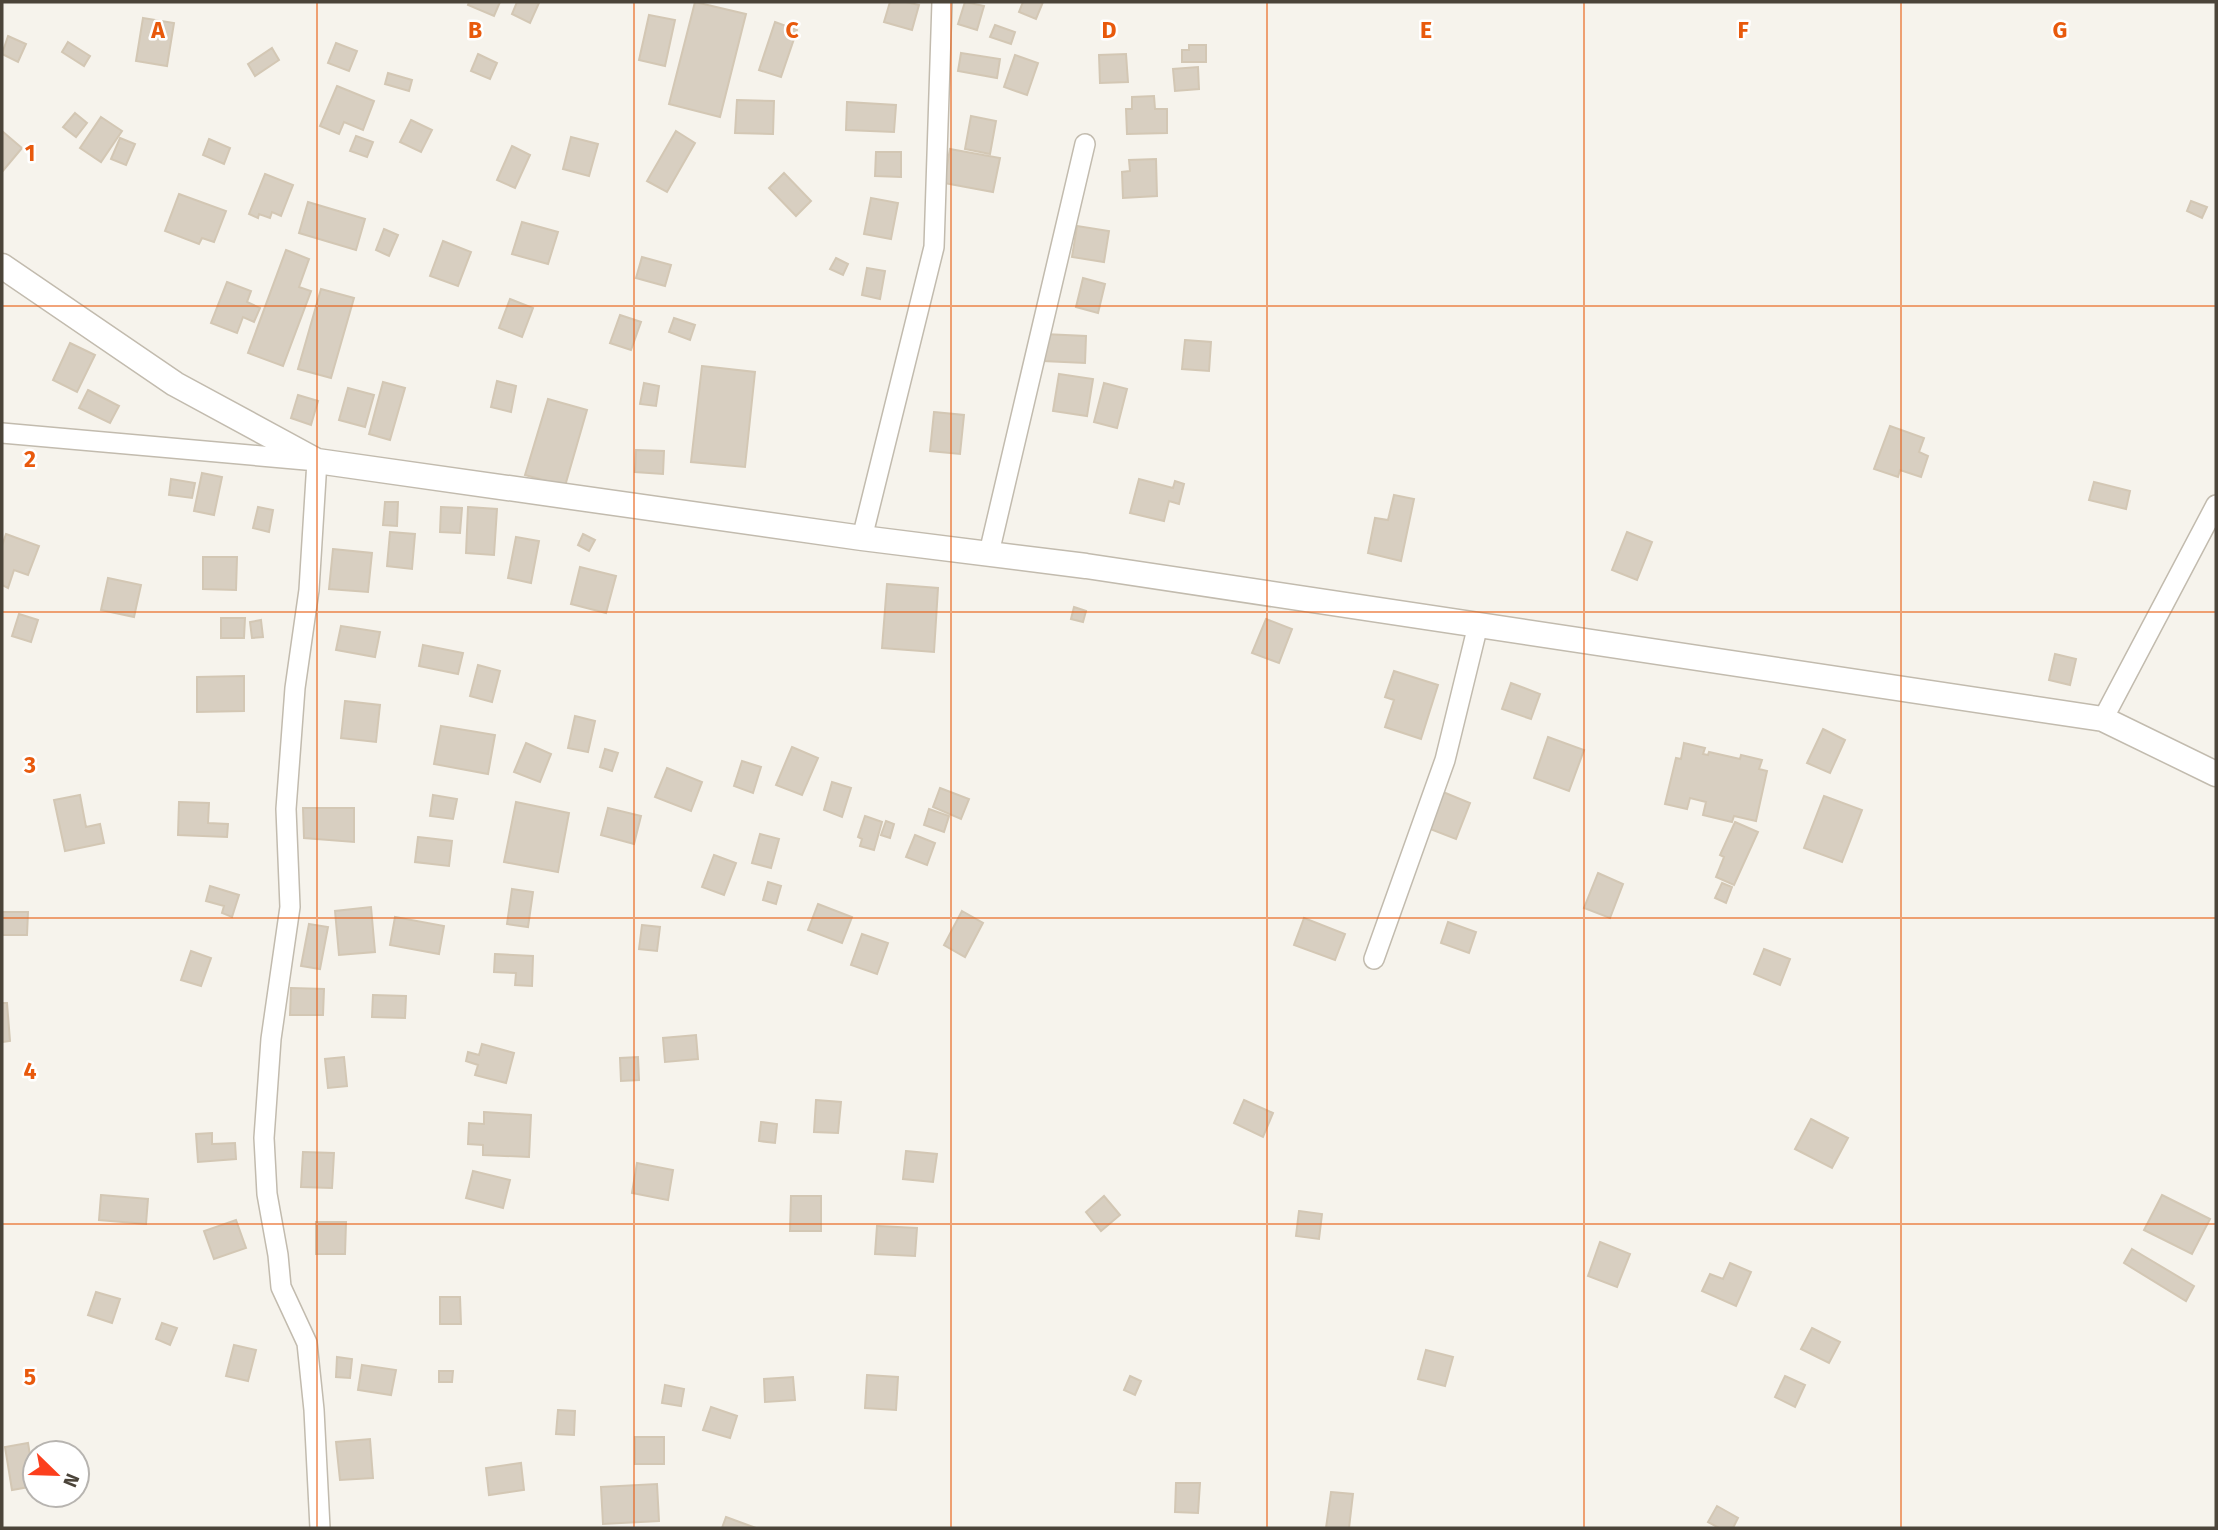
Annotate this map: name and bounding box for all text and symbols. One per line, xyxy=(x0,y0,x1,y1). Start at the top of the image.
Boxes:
text: A xyxy=(150,16,165,44)
text: B xyxy=(468,16,482,44)
text: C xyxy=(785,16,799,44)
text: D xyxy=(1102,16,1117,44)
text: E xyxy=(1420,16,1432,44)
text: F xyxy=(1737,16,1749,44)
text: G xyxy=(2053,16,2067,44)
text: 1 xyxy=(25,139,35,167)
text: 2 xyxy=(24,445,36,473)
text: 3 xyxy=(23,751,36,779)
text: 4 xyxy=(24,1057,37,1085)
text: 5 xyxy=(24,1363,36,1391)
north arrow xyxy=(21,1439,91,1509)
text: N xyxy=(58,1470,84,1491)

